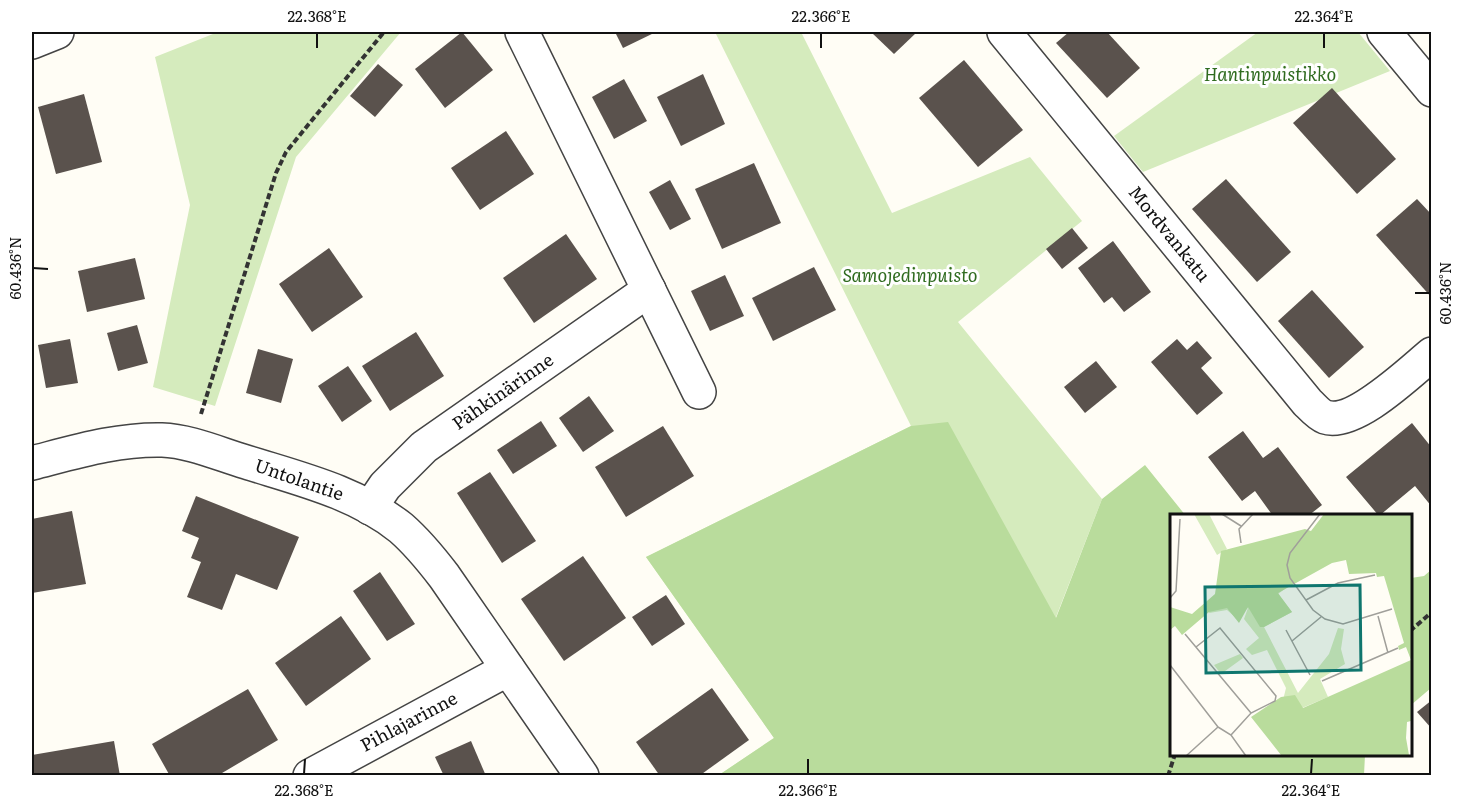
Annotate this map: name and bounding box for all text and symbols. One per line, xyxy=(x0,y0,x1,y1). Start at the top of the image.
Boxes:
text: 22.368°E xyxy=(287,4,347,27)
text: 22.366°E xyxy=(792,4,850,27)
text: 22.364°E xyxy=(1295,4,1353,27)
park label: Hantinpuistikko xyxy=(1204,60,1336,87)
street label: Mordvankatu xyxy=(1123,179,1218,287)
text: 60.436°N xyxy=(3,236,26,300)
park label: Samojedinpuisto xyxy=(842,261,978,288)
text: 60.436°N xyxy=(1433,261,1456,325)
street label: Pähkinärinne xyxy=(446,346,558,436)
street label: Untolantie xyxy=(251,451,348,506)
inset map xyxy=(1170,514,1412,756)
street label: Pihlajarinne xyxy=(355,684,462,758)
text: 22.368°E xyxy=(274,778,334,801)
text: 22.366°E xyxy=(779,778,837,801)
text: 22.364°E xyxy=(1282,778,1340,801)

